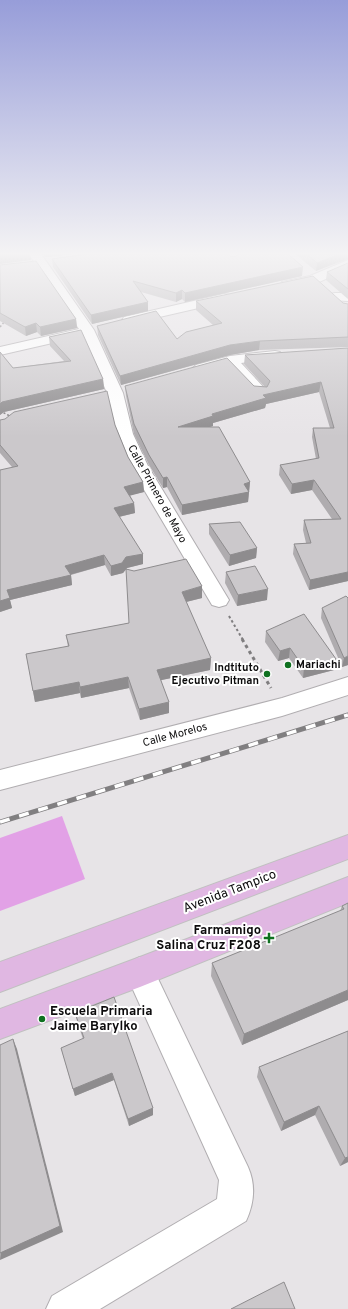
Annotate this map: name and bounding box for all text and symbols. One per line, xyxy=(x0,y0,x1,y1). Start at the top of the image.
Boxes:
street label: Calle Primero de Mayo xyxy=(124,442,190,546)
place label: Mariachi xyxy=(296,658,341,672)
marker: Mariachi xyxy=(283,660,293,670)
place label: Indtituto Ejecutivo Pitman xyxy=(171,661,259,688)
marker: Indtituto Ejecutivo Pitman xyxy=(262,669,272,679)
street label: Calle Morelos xyxy=(141,720,209,750)
street label: Avenida Tampico xyxy=(181,867,279,917)
place label: Farmamigo Salina Cruz F208 xyxy=(156,923,261,954)
marker: Farmamigo Salina Cruz F208 xyxy=(264,933,274,943)
place label: Escuela Primaria Jaime Barylko xyxy=(50,1004,153,1035)
marker: Escuela Primaria Jaime Barylko xyxy=(37,1014,47,1024)

